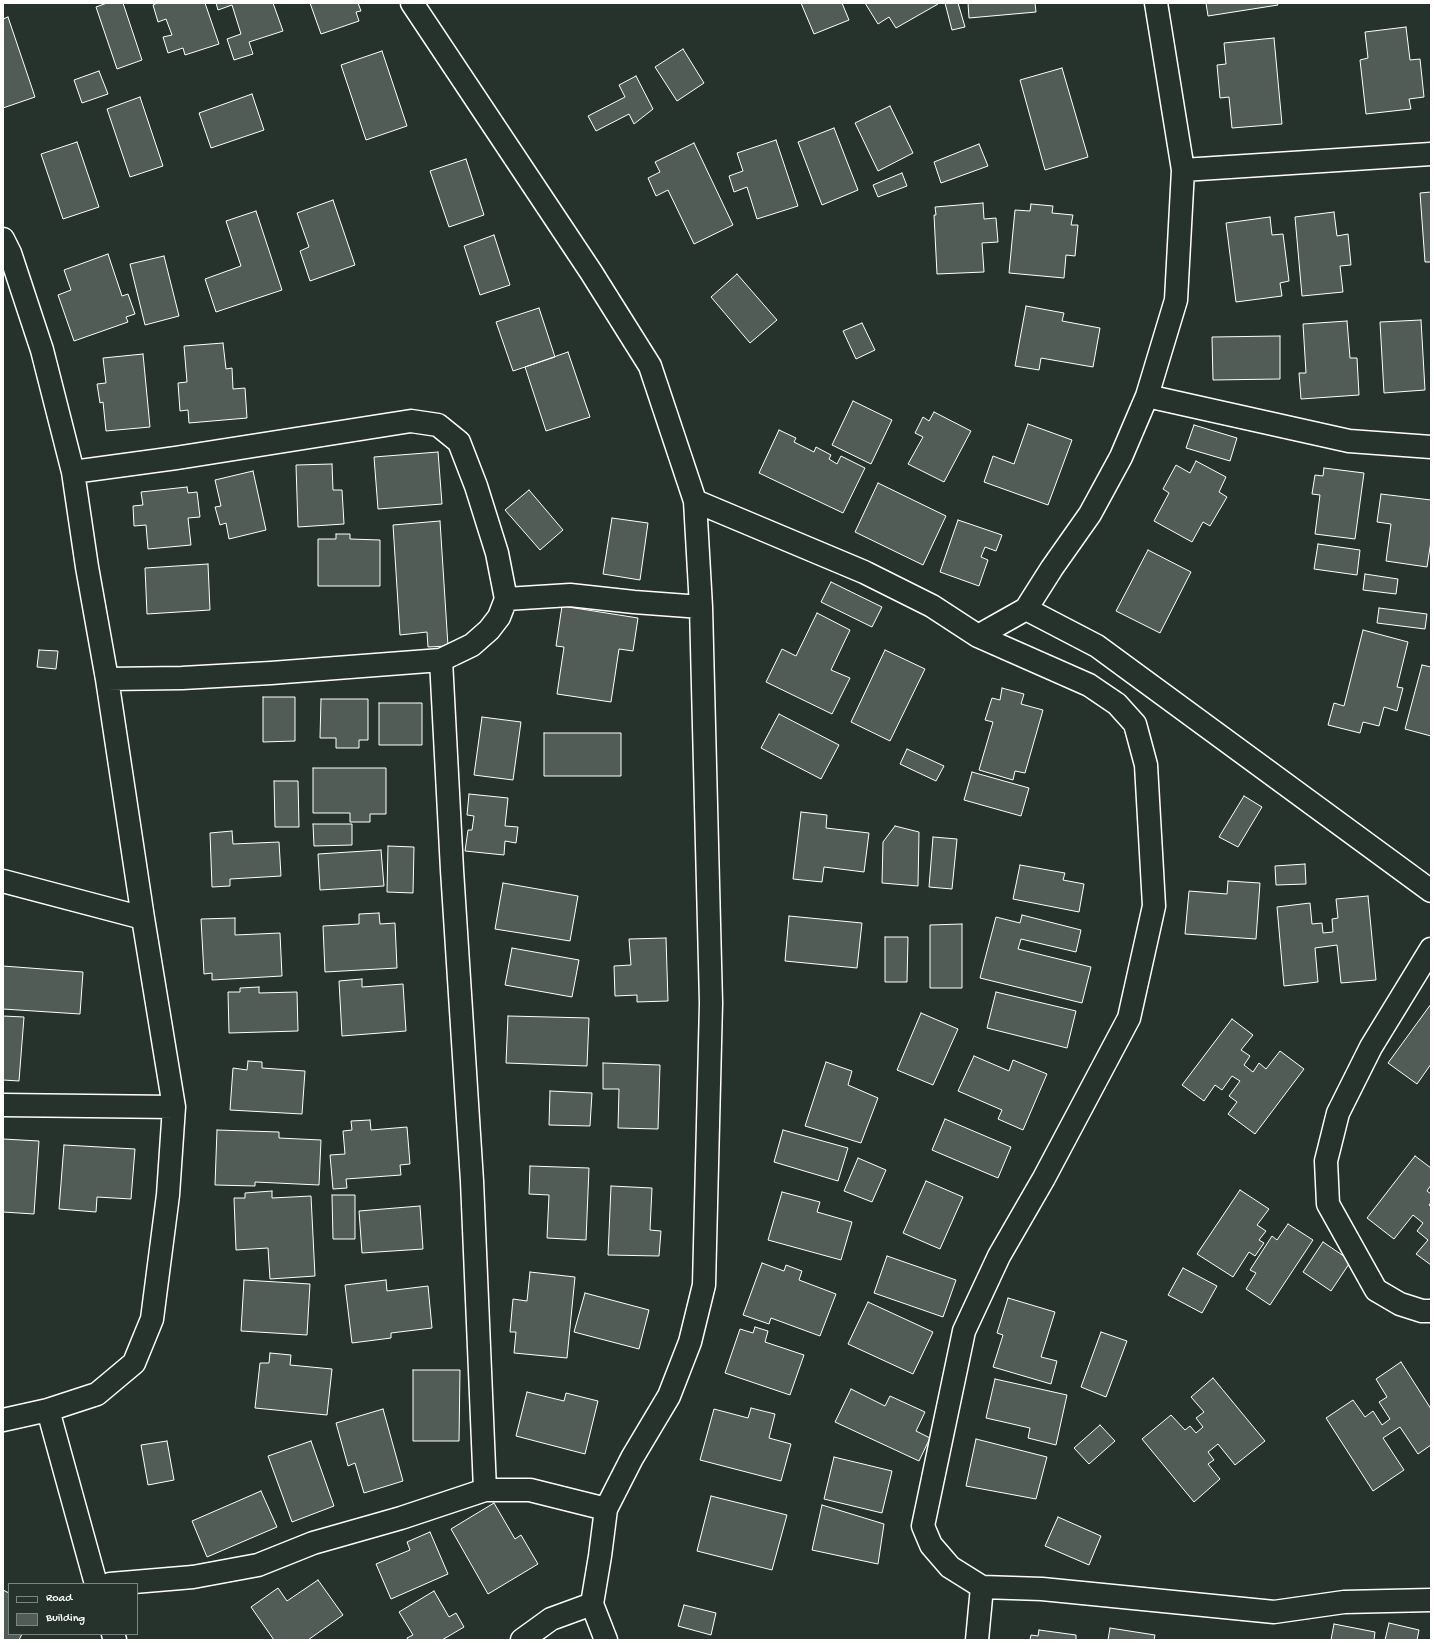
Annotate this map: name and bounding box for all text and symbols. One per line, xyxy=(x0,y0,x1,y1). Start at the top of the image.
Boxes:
legend xyxy=(8,1583,138,1635)
text: Road xyxy=(46,1592,72,1606)
text: Building xyxy=(46,1612,85,1626)

